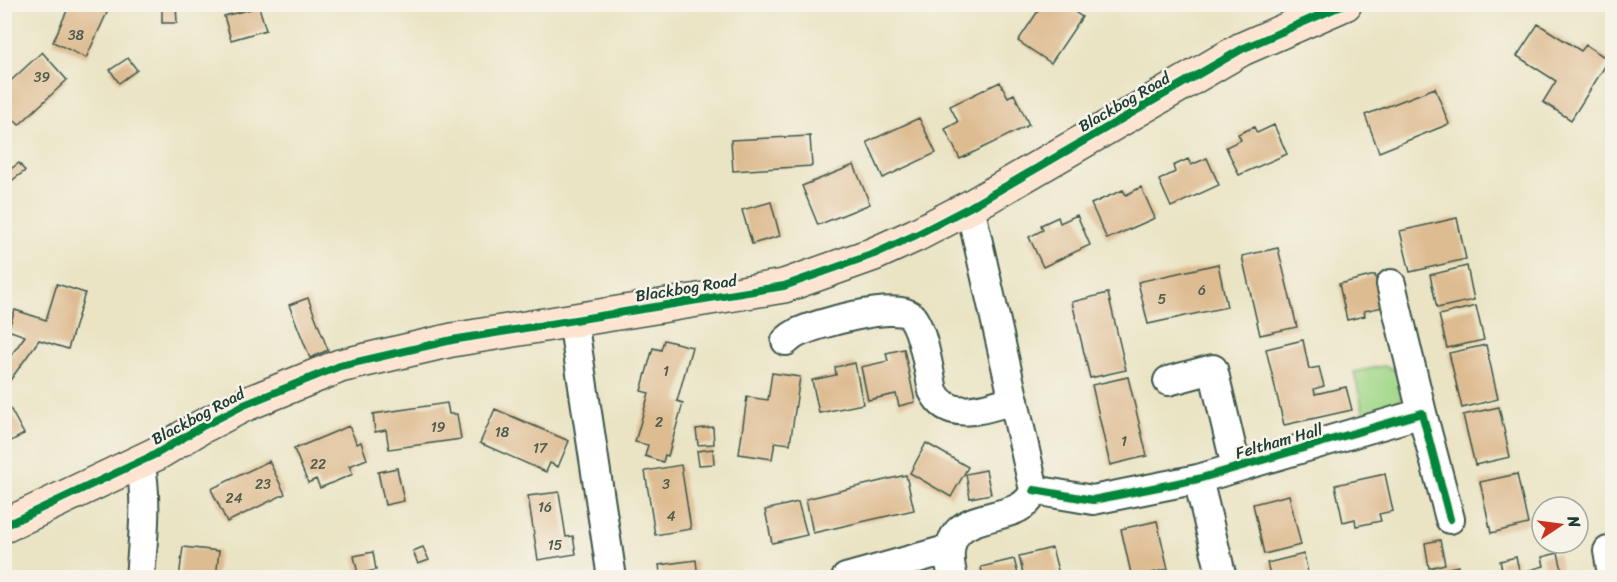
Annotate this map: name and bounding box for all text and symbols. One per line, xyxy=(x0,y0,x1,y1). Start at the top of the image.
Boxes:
house number: 38 xyxy=(68,23,85,48)
street label: Blackbog Road xyxy=(1072,63,1177,140)
house number: 39 xyxy=(34,65,51,90)
street label: Blackbog Road xyxy=(633,265,740,310)
house number: 6 xyxy=(1198,278,1206,303)
house number: 5 xyxy=(1158,287,1167,312)
house number: 1 xyxy=(663,359,669,384)
street label: Blackbog Road xyxy=(146,378,251,453)
house number: 2 xyxy=(655,410,663,435)
house number: 19 xyxy=(431,415,446,440)
street label: Feltham Hall xyxy=(1232,415,1327,467)
house number: 18 xyxy=(495,420,510,445)
house number: 1 xyxy=(1121,429,1127,454)
house number: 17 xyxy=(533,436,548,461)
house number: 22 xyxy=(310,452,326,477)
house number: 23 xyxy=(255,472,271,497)
house number: 3 xyxy=(662,472,670,497)
house number: 24 xyxy=(226,486,243,511)
house number: 16 xyxy=(538,495,552,520)
north arrow xyxy=(1530,495,1590,555)
house number: 4 xyxy=(667,504,676,529)
text: N xyxy=(1559,512,1590,531)
house number: 15 xyxy=(548,533,563,558)

